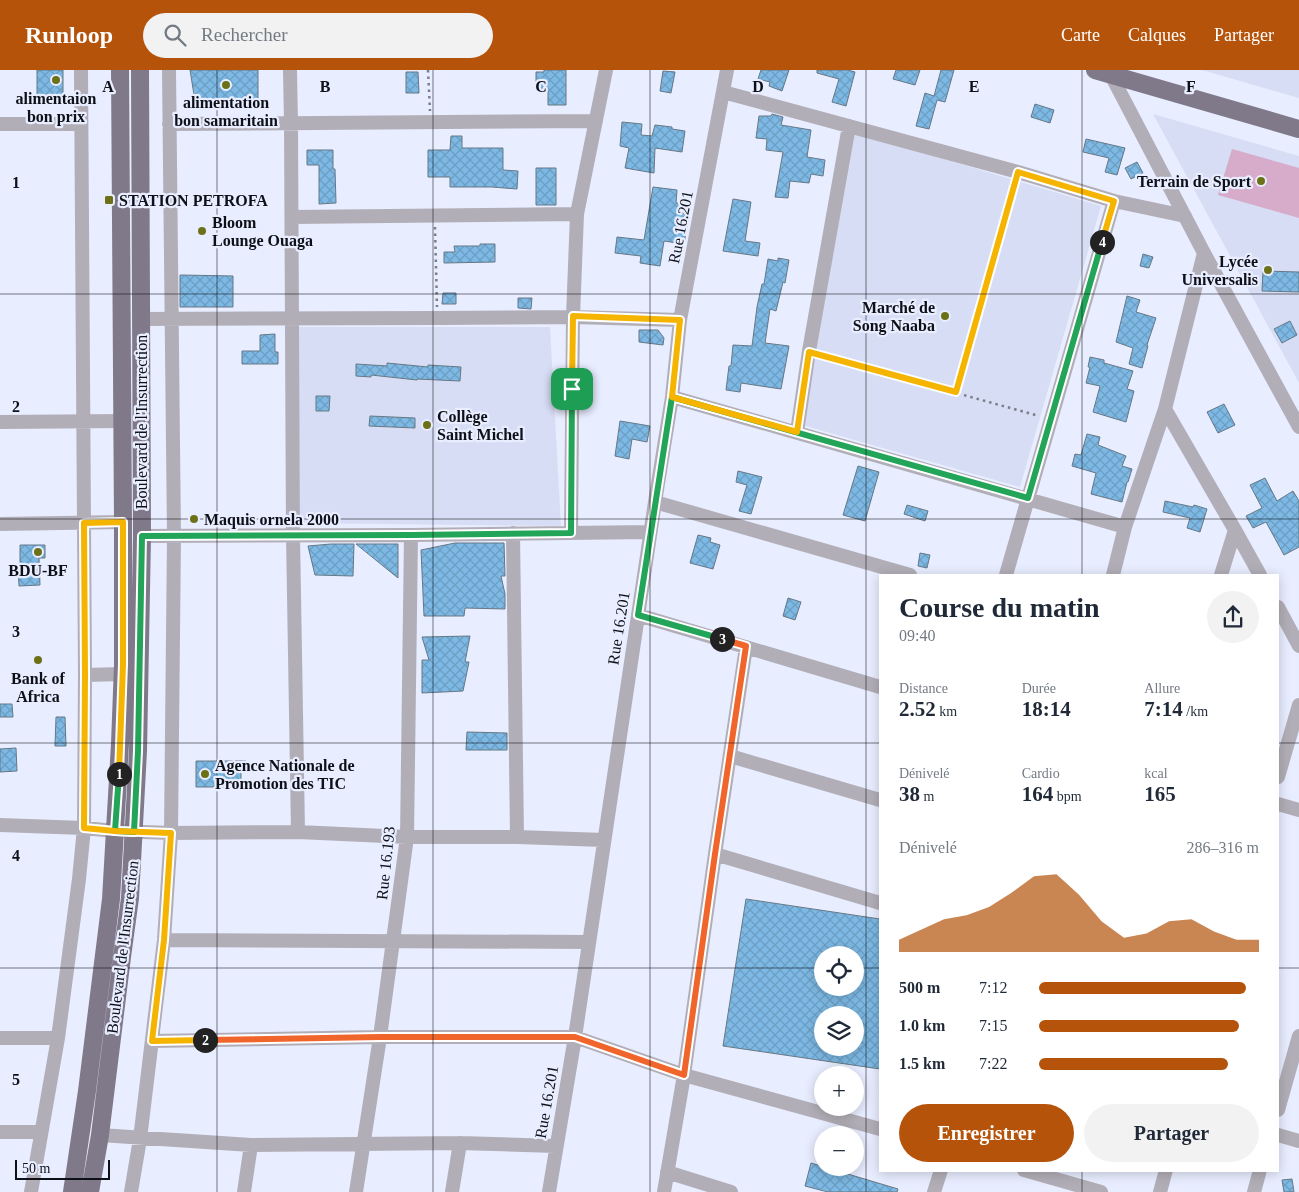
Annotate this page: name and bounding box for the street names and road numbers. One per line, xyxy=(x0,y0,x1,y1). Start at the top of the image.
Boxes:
street label: Rue 16.201 xyxy=(665,189,696,265)
street label: Boulevard de l'Insurrection xyxy=(133,335,150,509)
street label: Rue 16.201 xyxy=(604,590,633,666)
street label: Rue 16.193 xyxy=(373,825,398,901)
street label: Boulevard de l'Insurrection xyxy=(103,859,142,1035)
street label: Rue 16.201 xyxy=(532,1064,561,1140)

